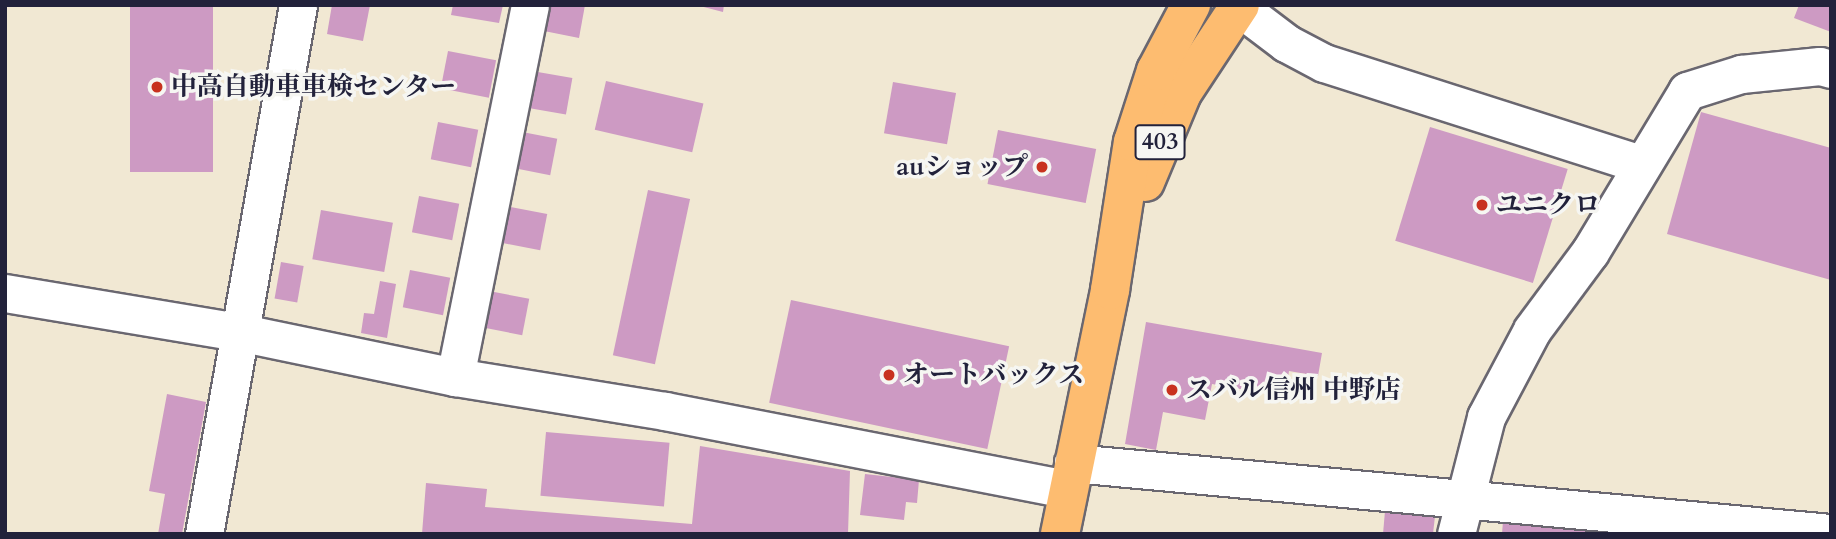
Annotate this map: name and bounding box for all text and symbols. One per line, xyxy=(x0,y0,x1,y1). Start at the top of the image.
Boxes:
place label: 中高自動車車検センター xyxy=(171,71,457,103)
marker: 中高自動車車検センター xyxy=(149,79,165,95)
road number: 403 xyxy=(1134,122,1186,162)
place label: auショップ xyxy=(896,151,1028,183)
marker: auショップ xyxy=(1034,159,1050,175)
place label: ユニクロ xyxy=(1496,189,1600,221)
marker: ユニクロ xyxy=(1474,197,1490,213)
place label: オートバックス xyxy=(903,359,1085,391)
marker: オートバックス xyxy=(881,367,897,383)
place label: スバル信州 中野店 xyxy=(1186,374,1401,406)
marker: スバル信州 中野店 xyxy=(1164,382,1180,398)

